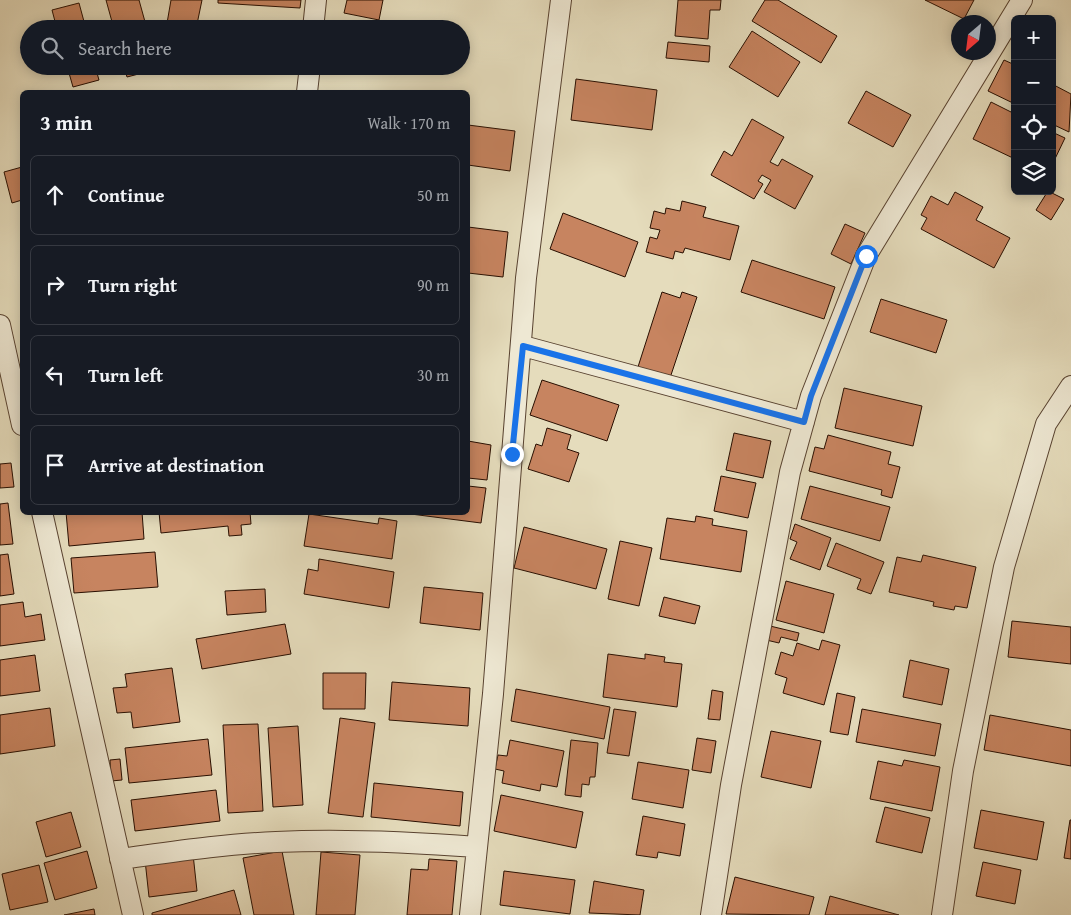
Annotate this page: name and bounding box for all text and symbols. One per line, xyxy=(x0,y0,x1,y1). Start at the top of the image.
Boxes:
north arrow xyxy=(951,15,996,60)
map controls xyxy=(1011,15,1056,195)
button: + xyxy=(1011,15,1056,60)
search box xyxy=(20,20,470,75)
icon: search xyxy=(38,34,66,62)
text: Search here xyxy=(78,34,172,62)
button: − xyxy=(1011,60,1056,105)
button: locate xyxy=(1011,105,1056,150)
text: 3 min xyxy=(40,107,92,138)
text: Walk · 170 m xyxy=(367,111,450,135)
button: layers xyxy=(1011,150,1056,195)
icon: ahead xyxy=(41,181,69,209)
text: Continue xyxy=(88,181,165,209)
text: 50 m xyxy=(417,183,449,207)
route start xyxy=(855,245,878,268)
icon: right xyxy=(41,271,69,299)
text: Turn right xyxy=(88,271,177,299)
text: 90 m xyxy=(417,273,449,297)
icon: left xyxy=(41,361,69,389)
text: Turn left xyxy=(88,361,163,389)
text: 30 m xyxy=(417,363,449,387)
route end xyxy=(501,443,524,466)
icon: arrive xyxy=(41,451,69,479)
text: Arrive at destination xyxy=(88,451,264,479)

